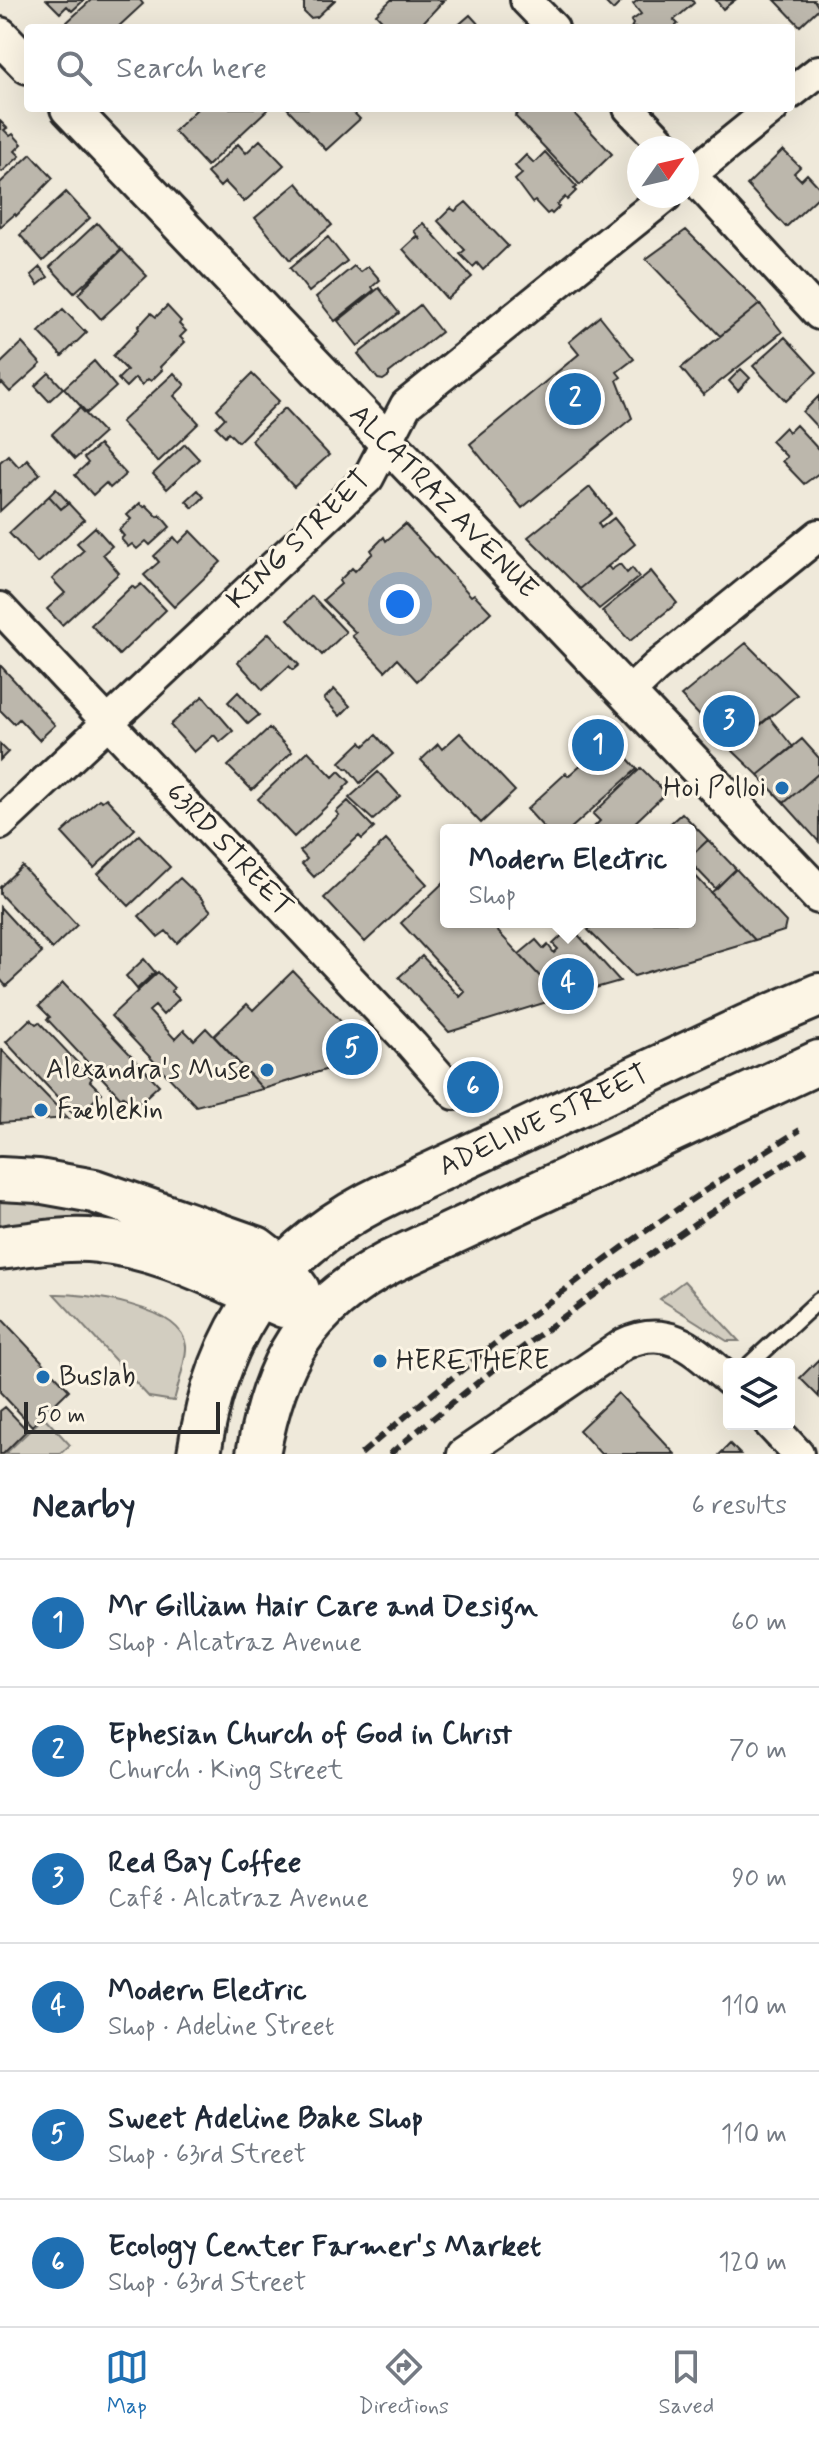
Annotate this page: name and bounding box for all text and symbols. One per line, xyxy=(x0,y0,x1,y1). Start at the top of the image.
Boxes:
search box xyxy=(24,24,795,112)
icon: search xyxy=(52,46,96,90)
text: Search here xyxy=(116,49,267,88)
north arrow xyxy=(627,136,699,208)
pin: 2 xyxy=(549,369,601,429)
street label: ALCATRAZ AVENUE xyxy=(341,397,545,607)
street label: KING STREET xyxy=(219,462,379,618)
your location xyxy=(380,584,420,624)
pin: 3 xyxy=(703,691,755,751)
pin: 1 xyxy=(572,715,624,775)
place label: Hoi Polloi xyxy=(663,770,766,807)
street label: 63RD STREET xyxy=(157,775,301,925)
marker: Hoi Polloi xyxy=(773,779,791,797)
popup xyxy=(440,824,696,928)
text: Modern Electric xyxy=(469,840,667,879)
text: Shop xyxy=(469,879,516,913)
pin: 4 xyxy=(542,954,594,1014)
pin: 5 xyxy=(326,1019,378,1079)
place label: Alexandra's Muse xyxy=(46,1052,251,1089)
street label: ADELINE STREET xyxy=(433,1056,655,1186)
pin: 6 xyxy=(447,1057,499,1117)
marker: Alexandra's Muse xyxy=(258,1061,276,1079)
place label: Fæblekin xyxy=(57,1092,163,1129)
marker: Fæblekin xyxy=(32,1101,50,1119)
place label: HERETHERE xyxy=(396,1343,550,1380)
marker: HERETHERE xyxy=(371,1352,389,1370)
map controls xyxy=(723,1358,795,1430)
button: layers xyxy=(723,1358,795,1430)
place label: Buslab xyxy=(59,1359,135,1396)
marker: Buslab xyxy=(34,1368,52,1386)
scale bar xyxy=(24,1398,220,1434)
text: 50 m xyxy=(36,1402,85,1430)
text: Nearby xyxy=(32,1484,136,1529)
text: 6 results xyxy=(692,1489,787,1523)
text: Mr Gilliam Hair Care and Design xyxy=(108,1587,538,1626)
text: 1 xyxy=(52,1606,64,1640)
text: 60 m xyxy=(731,1606,787,1640)
text: Shop · Alcatraz Avenue xyxy=(108,1626,362,1660)
text: Ephesian Church of God in Christ xyxy=(108,1715,512,1754)
text: 2 xyxy=(52,1734,64,1768)
text: 70 m xyxy=(729,1734,787,1768)
text: Church · King Street xyxy=(108,1754,343,1788)
text: Red Bay Coffee xyxy=(108,1843,301,1882)
text: 3 xyxy=(52,1862,64,1896)
text: 90 m xyxy=(732,1862,787,1896)
text: Café · Alcatraz Avenue xyxy=(108,1882,369,1916)
text: Modern Electric xyxy=(108,1971,307,2010)
text: 4 xyxy=(50,1990,66,2024)
text: 110 m xyxy=(721,1990,787,2024)
text: Shop · Adeline Street xyxy=(108,2010,334,2044)
text: Sweet Adeline Bake Shop xyxy=(108,2099,423,2138)
text: 5 xyxy=(50,2118,66,2152)
text: 110 m xyxy=(721,2118,787,2152)
text: Shop · 63rd Street xyxy=(108,2138,306,2172)
text: Ecology Center Farmer's Market xyxy=(108,2227,541,2266)
text: 6 xyxy=(51,2246,65,2280)
text: 120 m xyxy=(718,2246,787,2280)
text: Shop · 63rd Street xyxy=(108,2266,306,2300)
tab: Map xyxy=(105,2345,149,2421)
tab: Directions xyxy=(358,2345,449,2421)
tab: Saved xyxy=(659,2345,714,2421)

